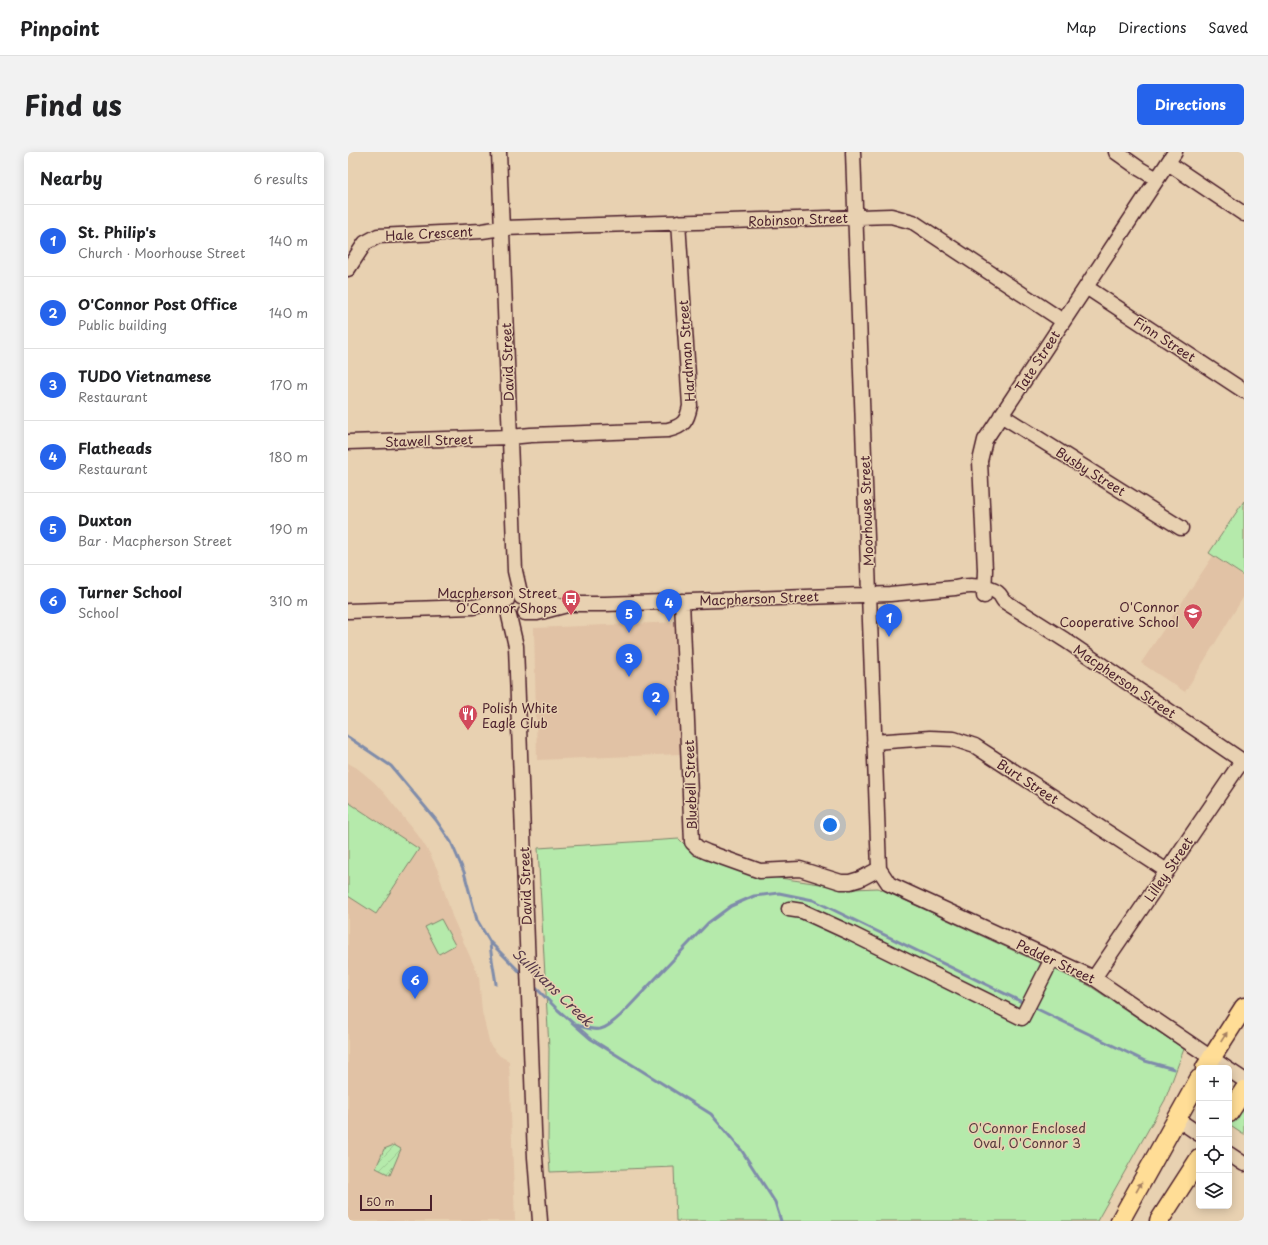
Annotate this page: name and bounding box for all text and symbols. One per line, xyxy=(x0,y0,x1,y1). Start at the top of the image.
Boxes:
text: Pinpoint xyxy=(20,14,100,42)
text: Map xyxy=(1066,17,1096,38)
text: Directions xyxy=(1118,17,1186,38)
text: Saved xyxy=(1208,17,1248,38)
text: Find us xyxy=(24,83,122,126)
button: Directions xyxy=(1137,84,1244,125)
text: Nearby xyxy=(40,165,102,191)
text: 6 results xyxy=(253,169,308,188)
street label: Robinson Street xyxy=(748,208,848,230)
text: St. Philip's xyxy=(78,220,156,243)
street label: Hale Crescent xyxy=(385,221,473,245)
text: 1 xyxy=(50,231,56,250)
text: 140 m xyxy=(269,231,308,250)
text: Church · Moorhouse Street xyxy=(78,243,245,262)
text: O'Connor Post Office xyxy=(78,292,237,315)
street label: Hardman Street xyxy=(673,299,699,402)
text: 2 xyxy=(48,303,58,322)
text: 140 m xyxy=(269,303,308,322)
street label: Finn Street xyxy=(1130,312,1200,366)
text: Public building xyxy=(78,315,167,334)
street label: David Street xyxy=(496,323,518,401)
street label: Tate Street xyxy=(1010,326,1064,396)
text: TUDO Vietnamese xyxy=(78,364,211,387)
text: 3 xyxy=(49,375,57,394)
text: 170 m xyxy=(270,375,308,394)
text: Restaurant xyxy=(78,387,148,406)
street label: Stawell Street xyxy=(384,429,474,451)
text: Flatheads xyxy=(78,436,152,459)
street label: Busby Street xyxy=(1053,442,1130,500)
text: 4 xyxy=(49,447,57,466)
text: 180 m xyxy=(269,447,308,466)
street label: Moorhouse Street xyxy=(855,455,877,567)
text: Restaurant xyxy=(78,459,148,478)
text: Duxton xyxy=(78,508,132,531)
text: 5 xyxy=(49,519,57,538)
text: 190 m xyxy=(269,519,308,538)
text: Bar · Macpherson Street xyxy=(78,531,232,550)
text: Turner School xyxy=(78,580,182,603)
place label: Macpherson Street O'Connor Shops xyxy=(437,583,557,617)
street label: Macpherson Street xyxy=(699,586,819,610)
bus stop icon: Macpherson Street O'Connor Shops xyxy=(560,588,582,616)
pin: 4 xyxy=(656,589,682,622)
text: 6 xyxy=(48,591,58,610)
text: 310 m xyxy=(269,591,308,610)
place label: O'Connor Cooperative School xyxy=(1059,597,1180,631)
pin: 5 xyxy=(616,600,642,633)
school or university icon: O'Connor Cooperative School xyxy=(1182,602,1204,630)
text: School xyxy=(78,603,119,622)
pin: 1 xyxy=(876,604,902,637)
street label: Macpherson Street xyxy=(1070,640,1180,722)
pin: 3 xyxy=(616,644,642,677)
pin: 2 xyxy=(643,683,669,716)
place label: Polish White Eagle Club xyxy=(482,698,558,732)
restaurant icon: Polish White Eagle Club xyxy=(457,703,479,731)
street label: Bluebell Street xyxy=(679,739,701,831)
street label: Burt Street xyxy=(993,754,1063,808)
your location xyxy=(820,815,840,835)
street label: Lilley Street xyxy=(1139,833,1197,905)
street label: David Street xyxy=(514,847,536,925)
street label: Pedder Street xyxy=(1014,934,1098,988)
water label: Sullivans Creek xyxy=(508,943,599,1032)
pin: 6 xyxy=(402,966,428,999)
one-way arrow xyxy=(1220,1032,1228,1042)
map controls xyxy=(1196,1065,1232,1209)
button: + xyxy=(1196,1065,1232,1101)
button: − xyxy=(1196,1101,1232,1137)
park label: O'Connor Enclosed Oval, O'Connor 3 xyxy=(968,1118,1086,1152)
button: locate xyxy=(1196,1137,1232,1173)
button: layers xyxy=(1196,1173,1232,1209)
one-way arrow xyxy=(1136,1181,1143,1193)
scale bar xyxy=(360,1193,432,1212)
text: 50 m xyxy=(366,1193,395,1210)

